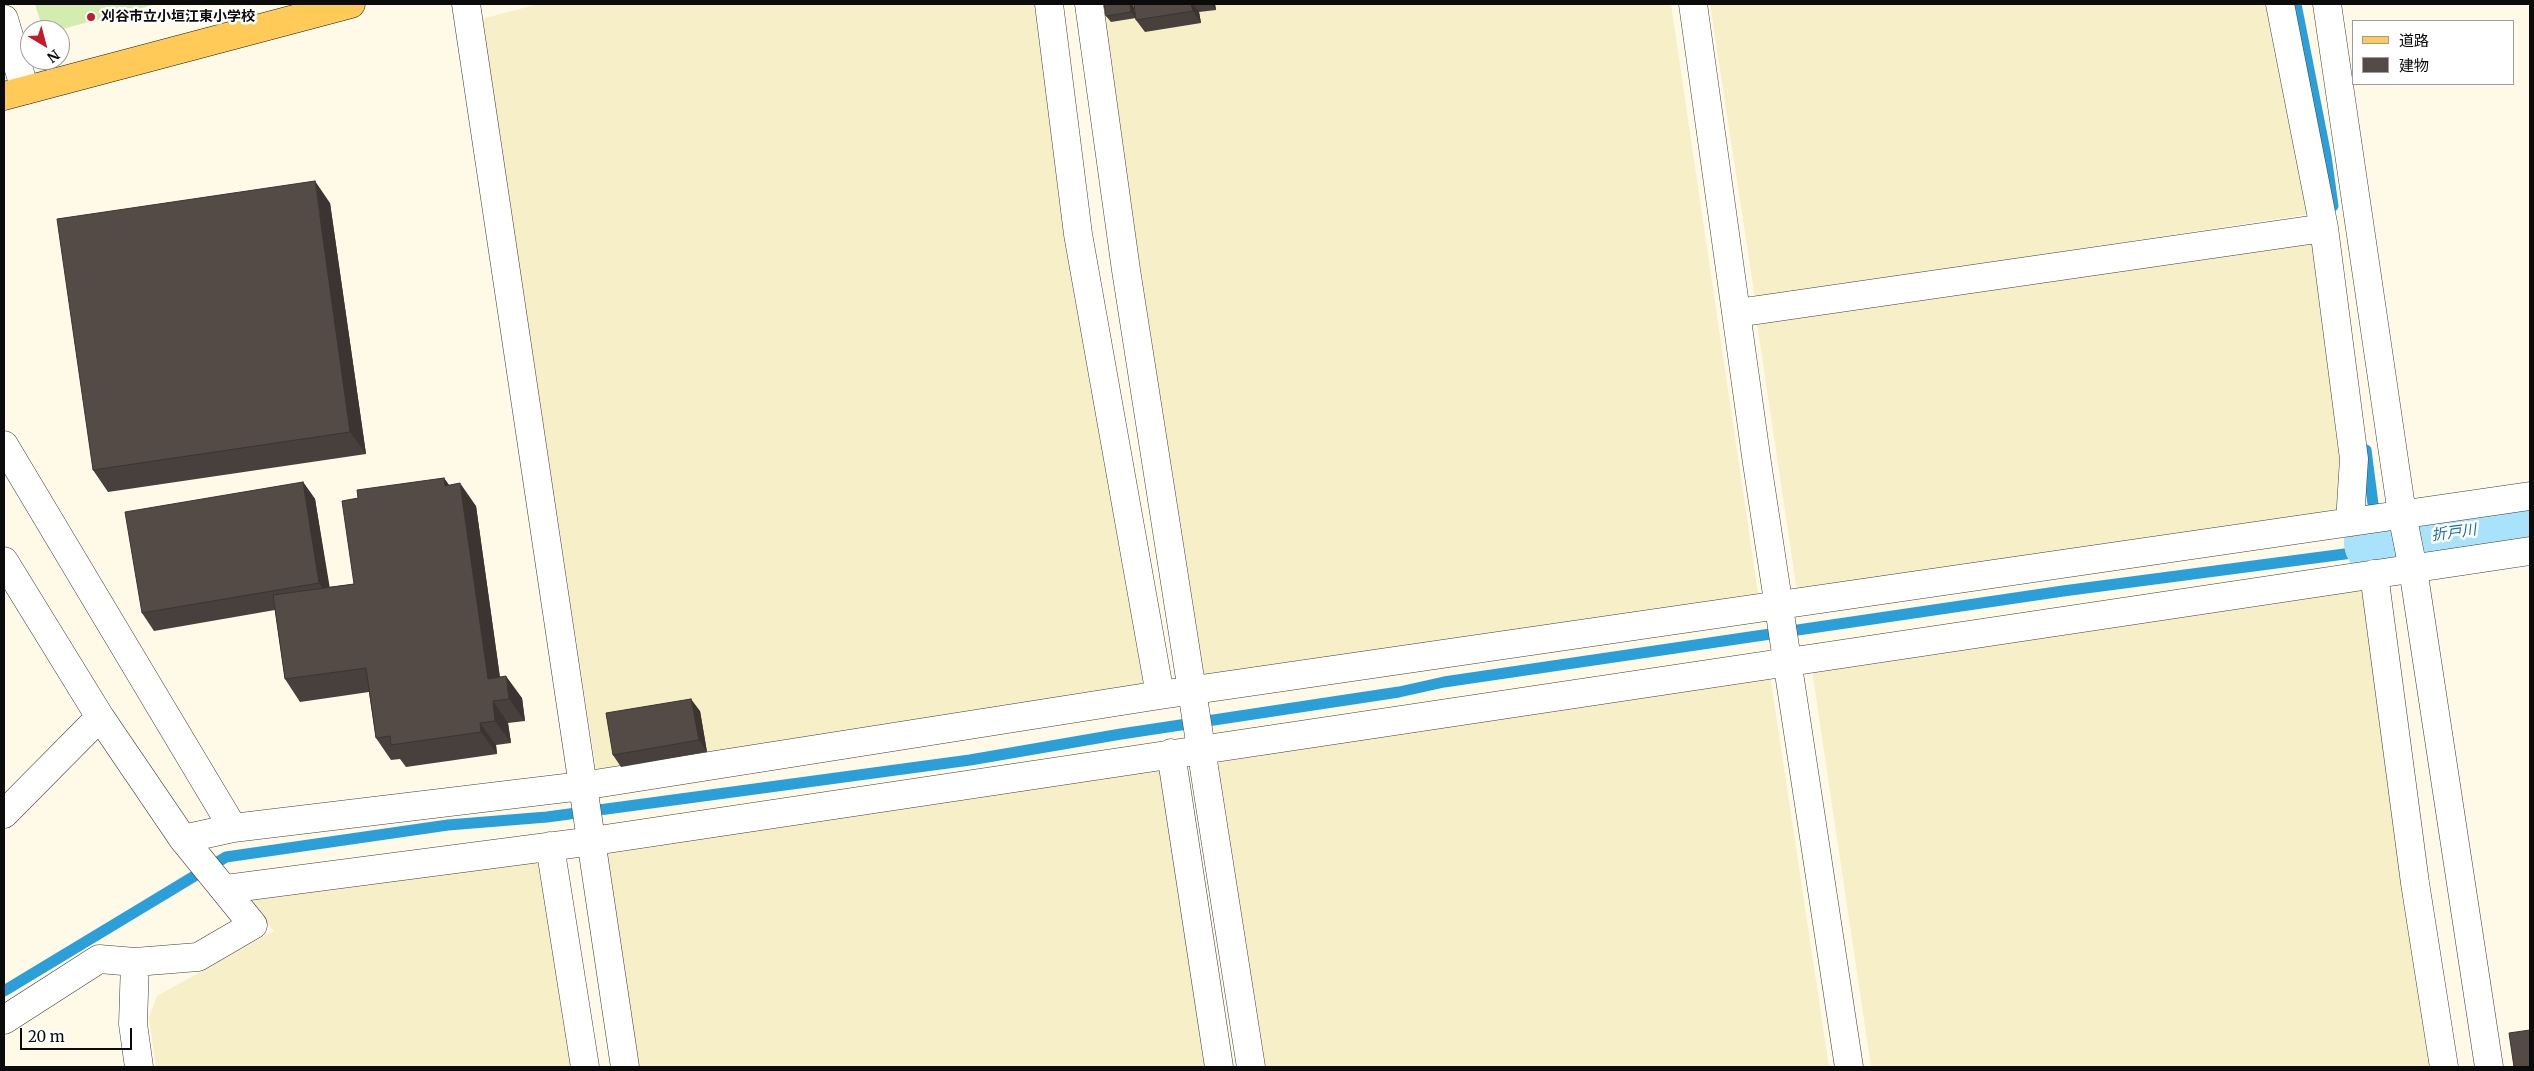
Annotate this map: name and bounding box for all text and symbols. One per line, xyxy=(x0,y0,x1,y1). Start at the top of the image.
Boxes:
place label: 刈谷市立小垣江東小学校 xyxy=(101,9,255,25)
marker: 刈谷市立小垣江東小学校 xyxy=(85,11,97,23)
north arrow xyxy=(20,20,70,70)
legend xyxy=(2352,20,2514,85)
text: 道路 xyxy=(2399,31,2429,50)
text: N xyxy=(44,46,63,67)
text: 建物 xyxy=(2399,56,2429,75)
water label: 折戸川 xyxy=(2430,521,2478,545)
scale bar xyxy=(22,1018,135,1050)
text: 20 m xyxy=(28,1027,65,1046)

